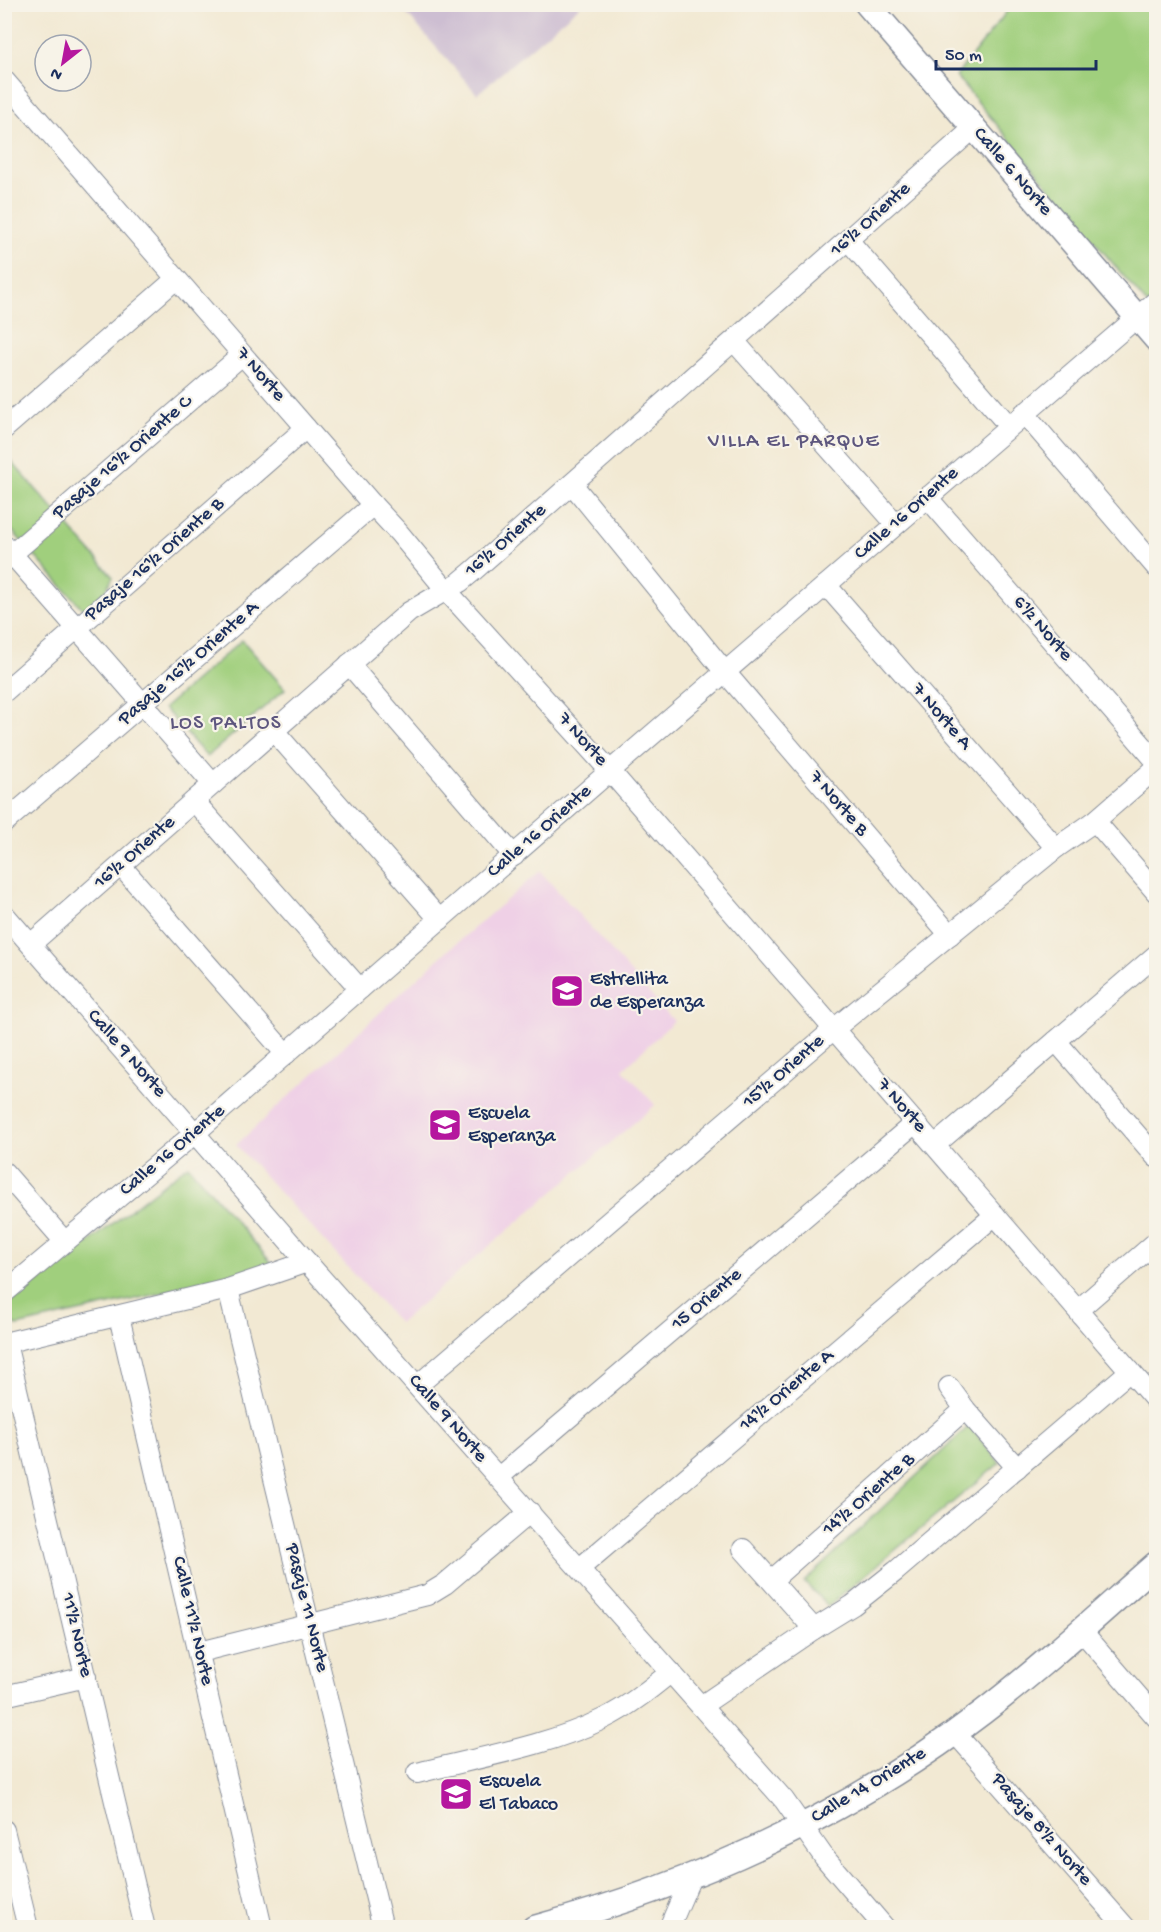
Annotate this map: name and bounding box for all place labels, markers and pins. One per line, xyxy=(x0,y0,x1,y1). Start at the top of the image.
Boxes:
place label: Estrellita de Esperanza xyxy=(590,969,705,1015)
school or university icon: Estrellita de Esperanza xyxy=(549,973,585,1009)
place label: Escuela Esperanza xyxy=(468,1103,556,1149)
school or university icon: Escuela Esperanza xyxy=(427,1107,463,1143)
place label: Escuela El Tabaco xyxy=(479,1771,558,1817)
school or university icon: Escuela El Tabaco xyxy=(438,1776,474,1812)

